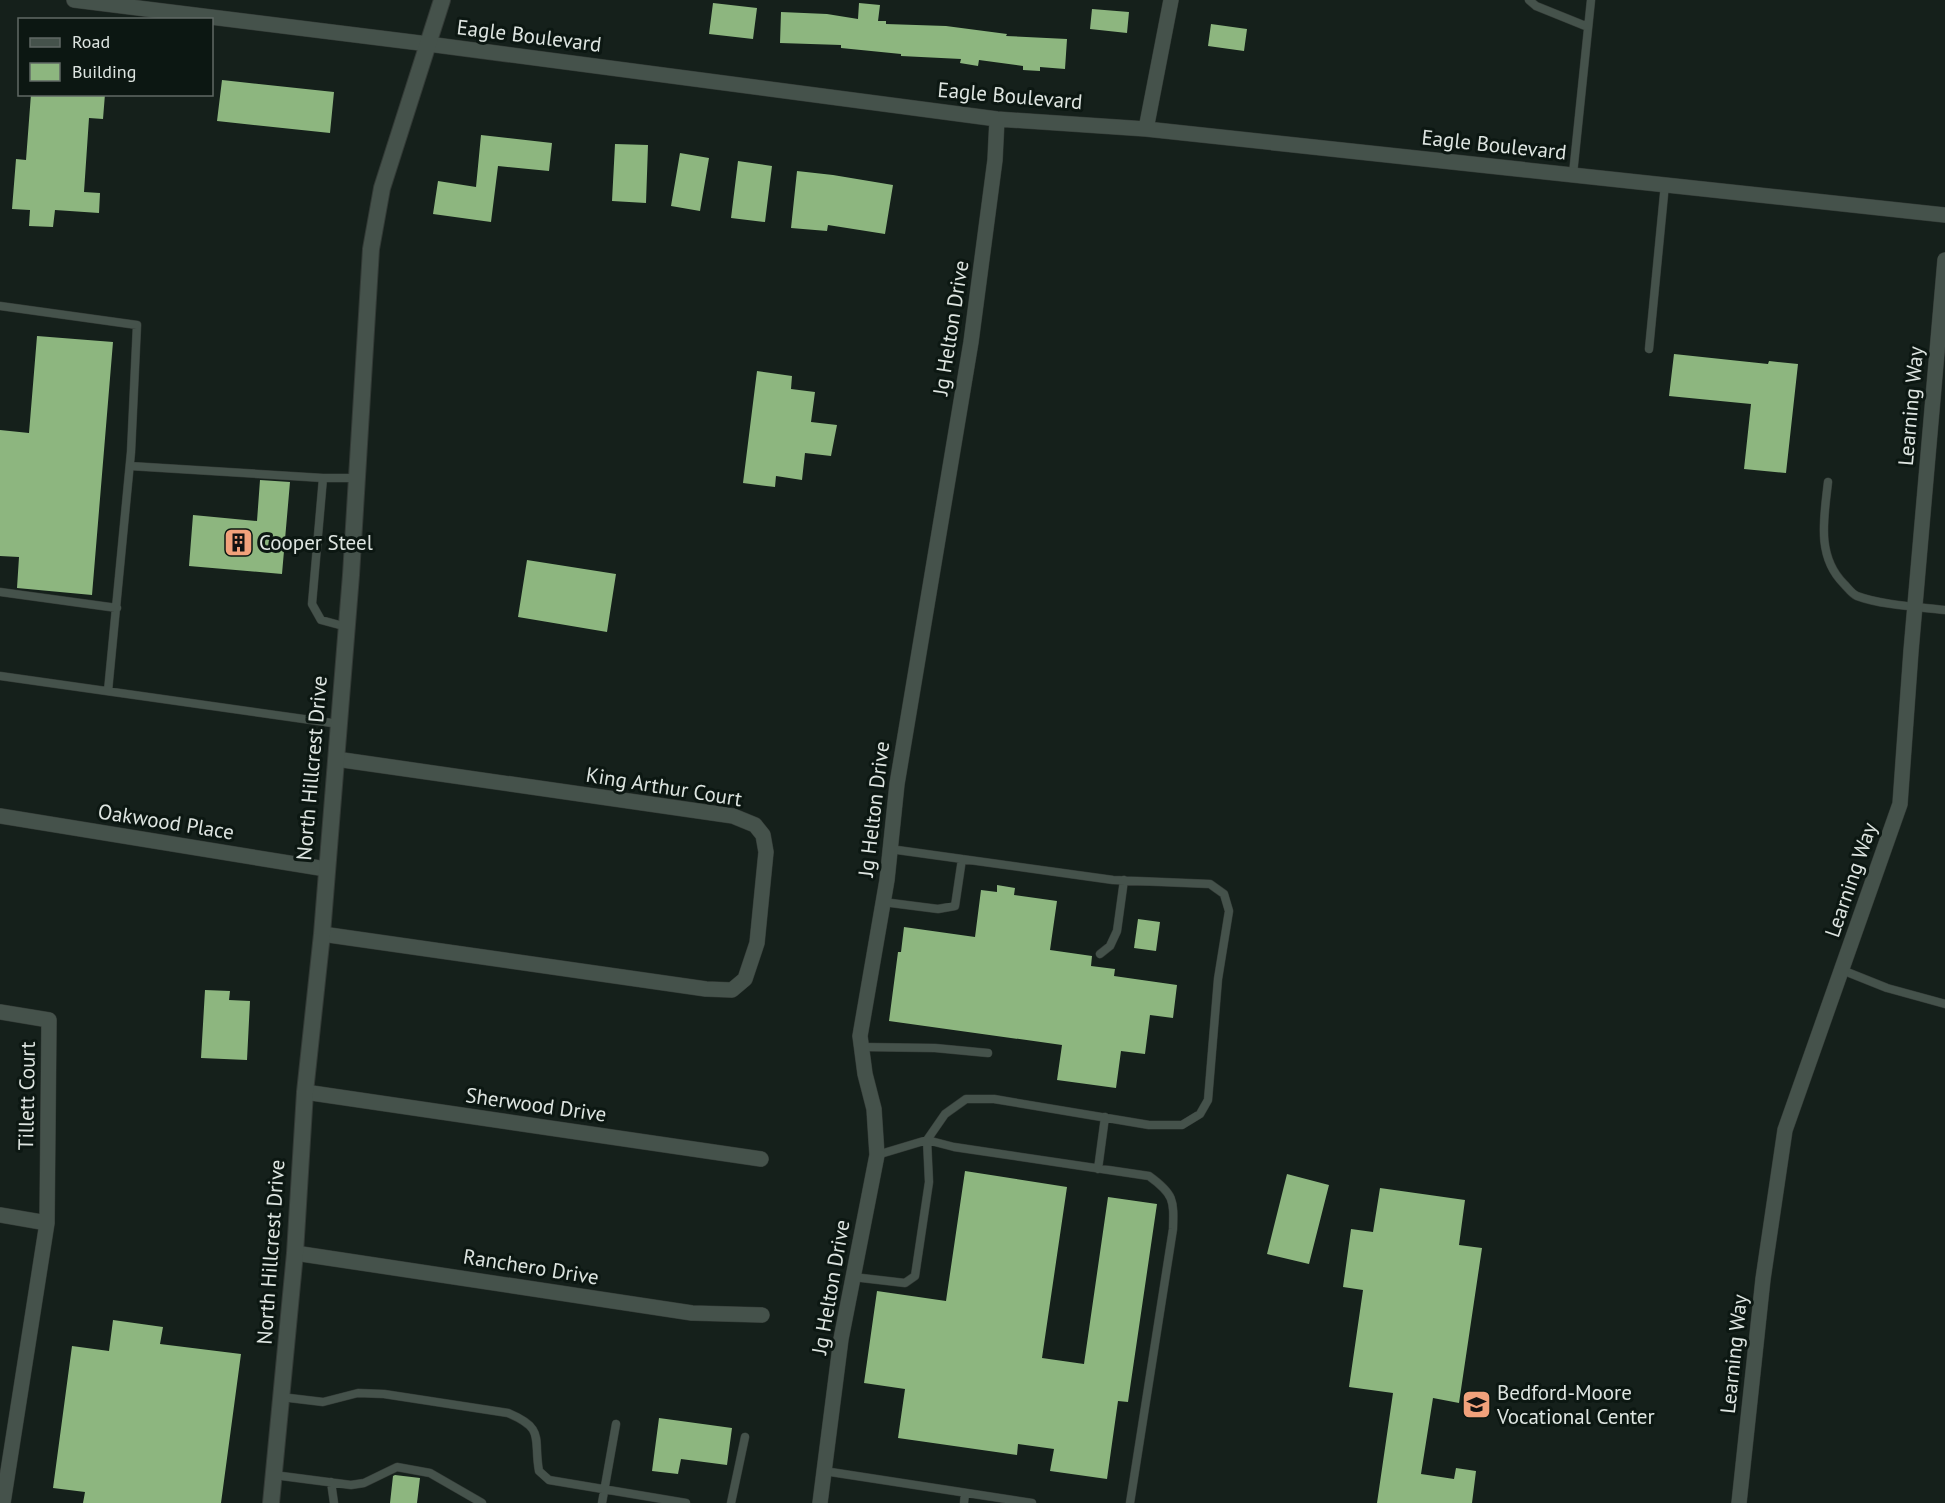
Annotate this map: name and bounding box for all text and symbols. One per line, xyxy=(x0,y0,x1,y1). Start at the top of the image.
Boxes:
street label: Eagle Boulevard xyxy=(455,13,603,58)
legend xyxy=(18,18,213,96)
text: Road xyxy=(72,30,110,53)
text: Building xyxy=(72,60,136,83)
street label: Eagle Boulevard xyxy=(936,76,1084,115)
street label: Eagle Boulevard xyxy=(1420,123,1568,166)
street label: Jg Helton Drive xyxy=(926,259,974,398)
street label: Learning Way xyxy=(1892,345,1929,467)
building icon: Cooper Steel xyxy=(222,527,254,559)
place label: Cooper Steel xyxy=(259,529,373,556)
street label: North Hillcrest Drive xyxy=(290,674,333,861)
street label: Jg Helton Drive xyxy=(852,740,895,879)
street label: King Arthur Court xyxy=(584,761,744,812)
street label: Oakwood Place xyxy=(96,797,236,846)
street label: Learning Way xyxy=(1818,819,1883,941)
street label: Tillett Court xyxy=(12,1041,41,1151)
street label: Sherwood Drive xyxy=(464,1081,608,1128)
street label: North Hillcrest Drive xyxy=(251,1159,290,1345)
street label: Jg Helton Drive xyxy=(805,1217,856,1357)
street label: Ranchero Drive xyxy=(461,1242,601,1291)
street label: Learning Way xyxy=(1714,1293,1753,1415)
place label: Bedford-Moore Vocational Center xyxy=(1496,1379,1655,1430)
school or university icon: Bedford-Moore Vocational Center xyxy=(1460,1389,1492,1421)

